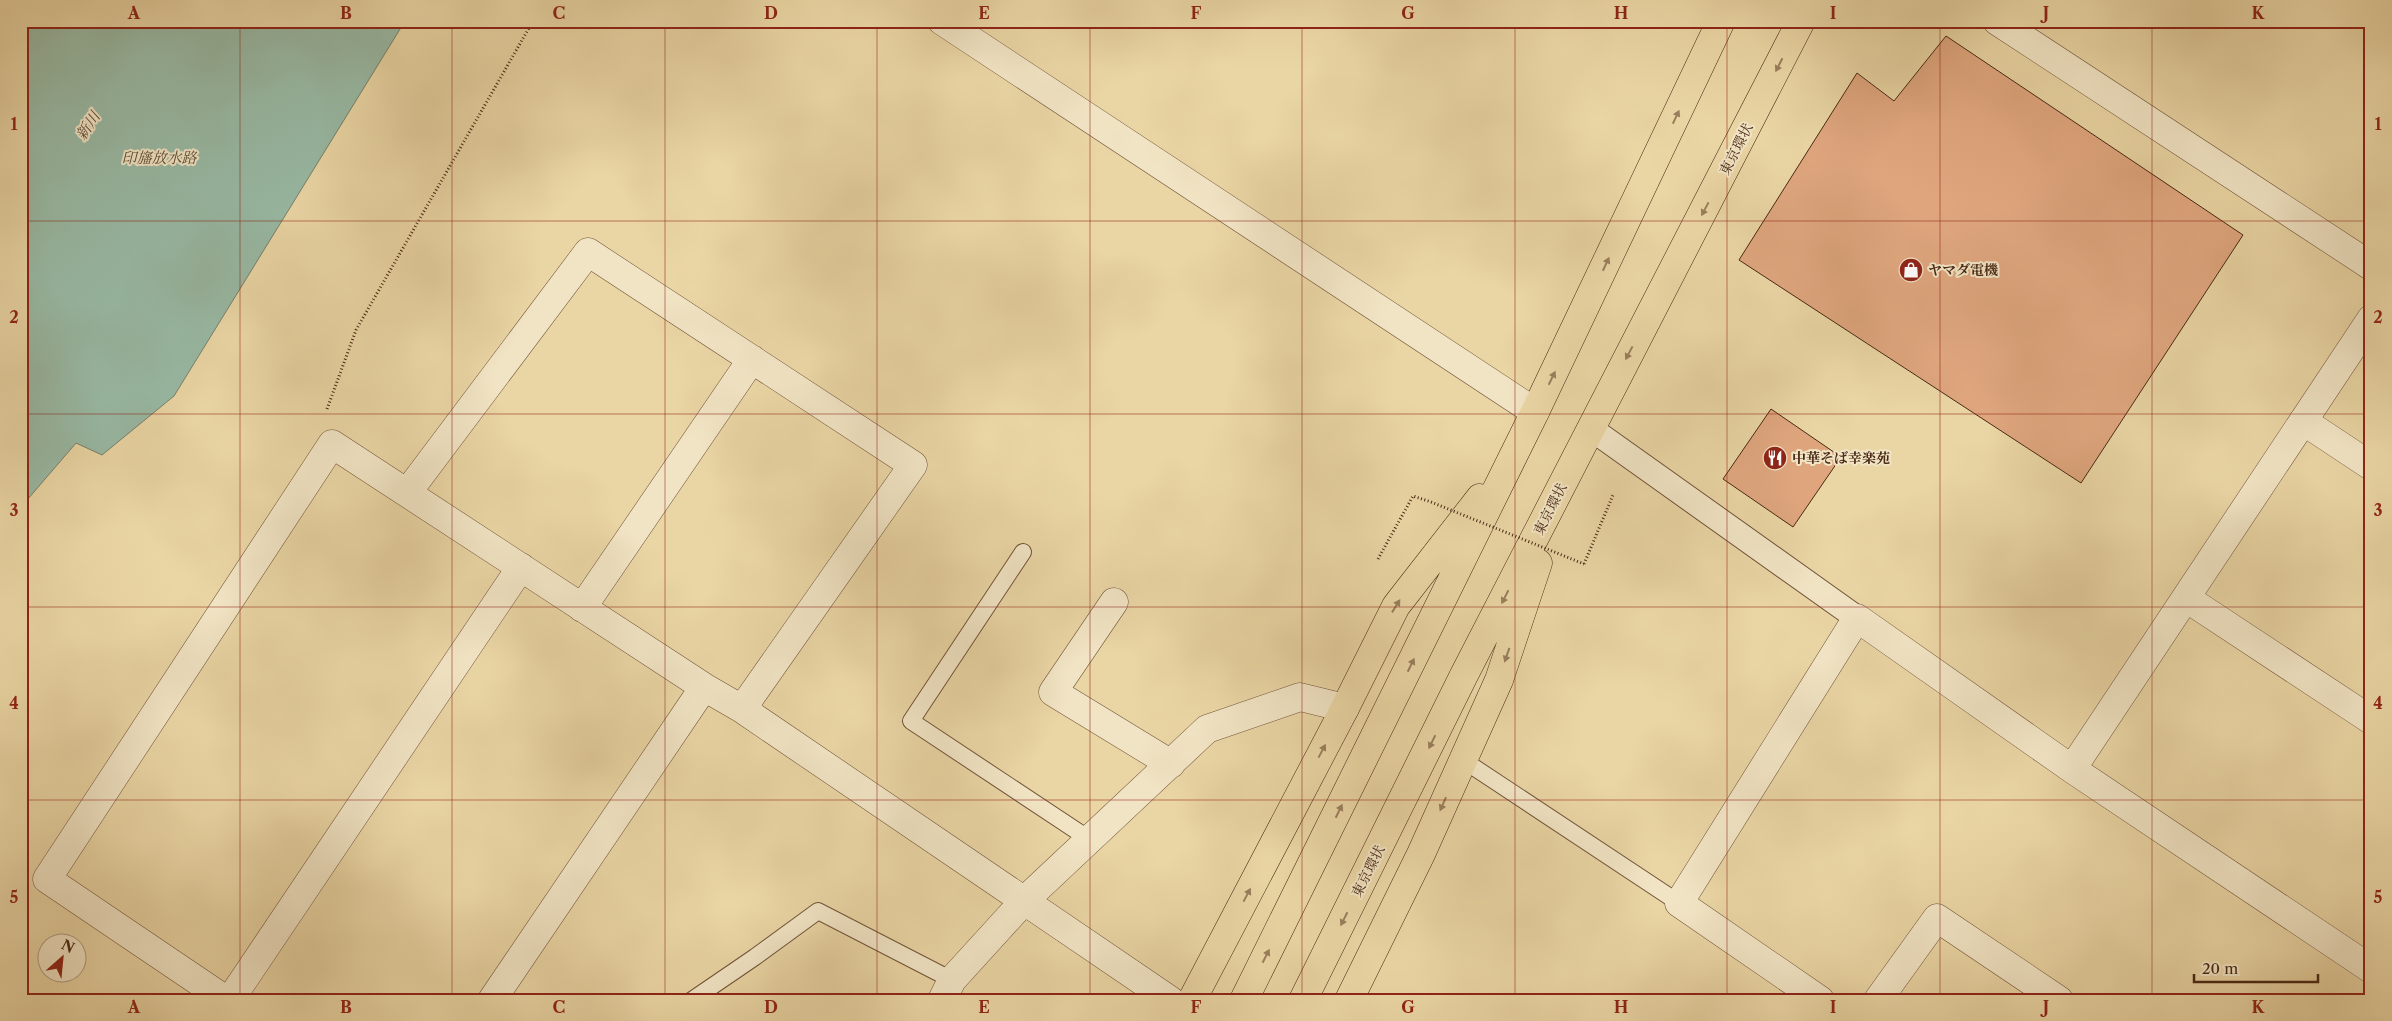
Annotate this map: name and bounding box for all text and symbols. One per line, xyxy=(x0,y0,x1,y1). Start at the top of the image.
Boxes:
text: A xyxy=(127,3,141,23)
text: B xyxy=(340,3,352,23)
text: C xyxy=(553,3,565,23)
text: D xyxy=(764,3,778,23)
text: E xyxy=(978,3,990,23)
text: F xyxy=(1191,3,1202,23)
text: G xyxy=(1401,3,1415,23)
text: H xyxy=(1614,3,1628,23)
text: I xyxy=(1830,3,1837,23)
text: J xyxy=(2040,3,2049,23)
text: K xyxy=(2252,3,2266,23)
one-way arrow xyxy=(1775,57,1783,72)
water label: 新川 xyxy=(71,106,105,143)
one-way arrow xyxy=(1672,110,1680,124)
text: 1 xyxy=(10,114,18,134)
text: 1 xyxy=(2374,114,2382,134)
street label: 東京環状 xyxy=(1715,120,1757,178)
water label: 印旛放水路 xyxy=(121,148,197,167)
one-way arrow xyxy=(1701,202,1709,216)
one-way arrow xyxy=(1603,257,1611,271)
shop icon: ヤマダ電機 xyxy=(1898,257,1924,283)
place label: ヤマダ電機 xyxy=(1928,261,1998,279)
text: 2 xyxy=(9,307,19,327)
text: 2 xyxy=(2373,307,2383,327)
one-way arrow xyxy=(1625,346,1633,360)
one-way arrow xyxy=(1548,371,1556,385)
restaurant icon: 中華そば幸楽苑 xyxy=(1762,445,1788,471)
place label: 中華そば幸楽苑 xyxy=(1792,449,1890,467)
street label: 東京環状 xyxy=(1529,480,1571,538)
text: 3 xyxy=(9,500,19,520)
text: 3 xyxy=(2373,500,2383,520)
one-way arrow xyxy=(1501,590,1509,604)
one-way arrow xyxy=(1392,599,1401,613)
one-way arrow xyxy=(1503,647,1510,662)
one-way arrow xyxy=(1407,658,1415,672)
text: 4 xyxy=(9,693,19,713)
text: 4 xyxy=(2373,693,2383,713)
one-way arrow xyxy=(1428,735,1436,749)
one-way arrow xyxy=(1318,743,1326,758)
one-way arrow xyxy=(1439,797,1447,811)
one-way arrow xyxy=(1335,804,1343,818)
street label: 東京環状 xyxy=(1347,842,1389,900)
text: 5 xyxy=(10,887,19,907)
one-way arrow xyxy=(1243,887,1251,902)
text: 5 xyxy=(2374,887,2383,907)
one-way arrow xyxy=(1340,912,1348,926)
north arrow xyxy=(38,934,88,984)
text: N xyxy=(58,936,77,957)
one-way arrow xyxy=(1262,949,1270,963)
scale bar xyxy=(2194,951,2318,983)
text: 20 m xyxy=(2202,959,2238,978)
text: A xyxy=(127,997,141,1017)
text: B xyxy=(340,997,352,1017)
text: C xyxy=(553,997,565,1017)
text: D xyxy=(764,997,778,1017)
text: E xyxy=(978,997,990,1017)
text: F xyxy=(1191,997,1202,1017)
text: G xyxy=(1401,997,1415,1017)
text: H xyxy=(1614,997,1628,1017)
text: I xyxy=(1830,997,1837,1017)
text: J xyxy=(2040,997,2049,1017)
text: K xyxy=(2252,997,2266,1017)

